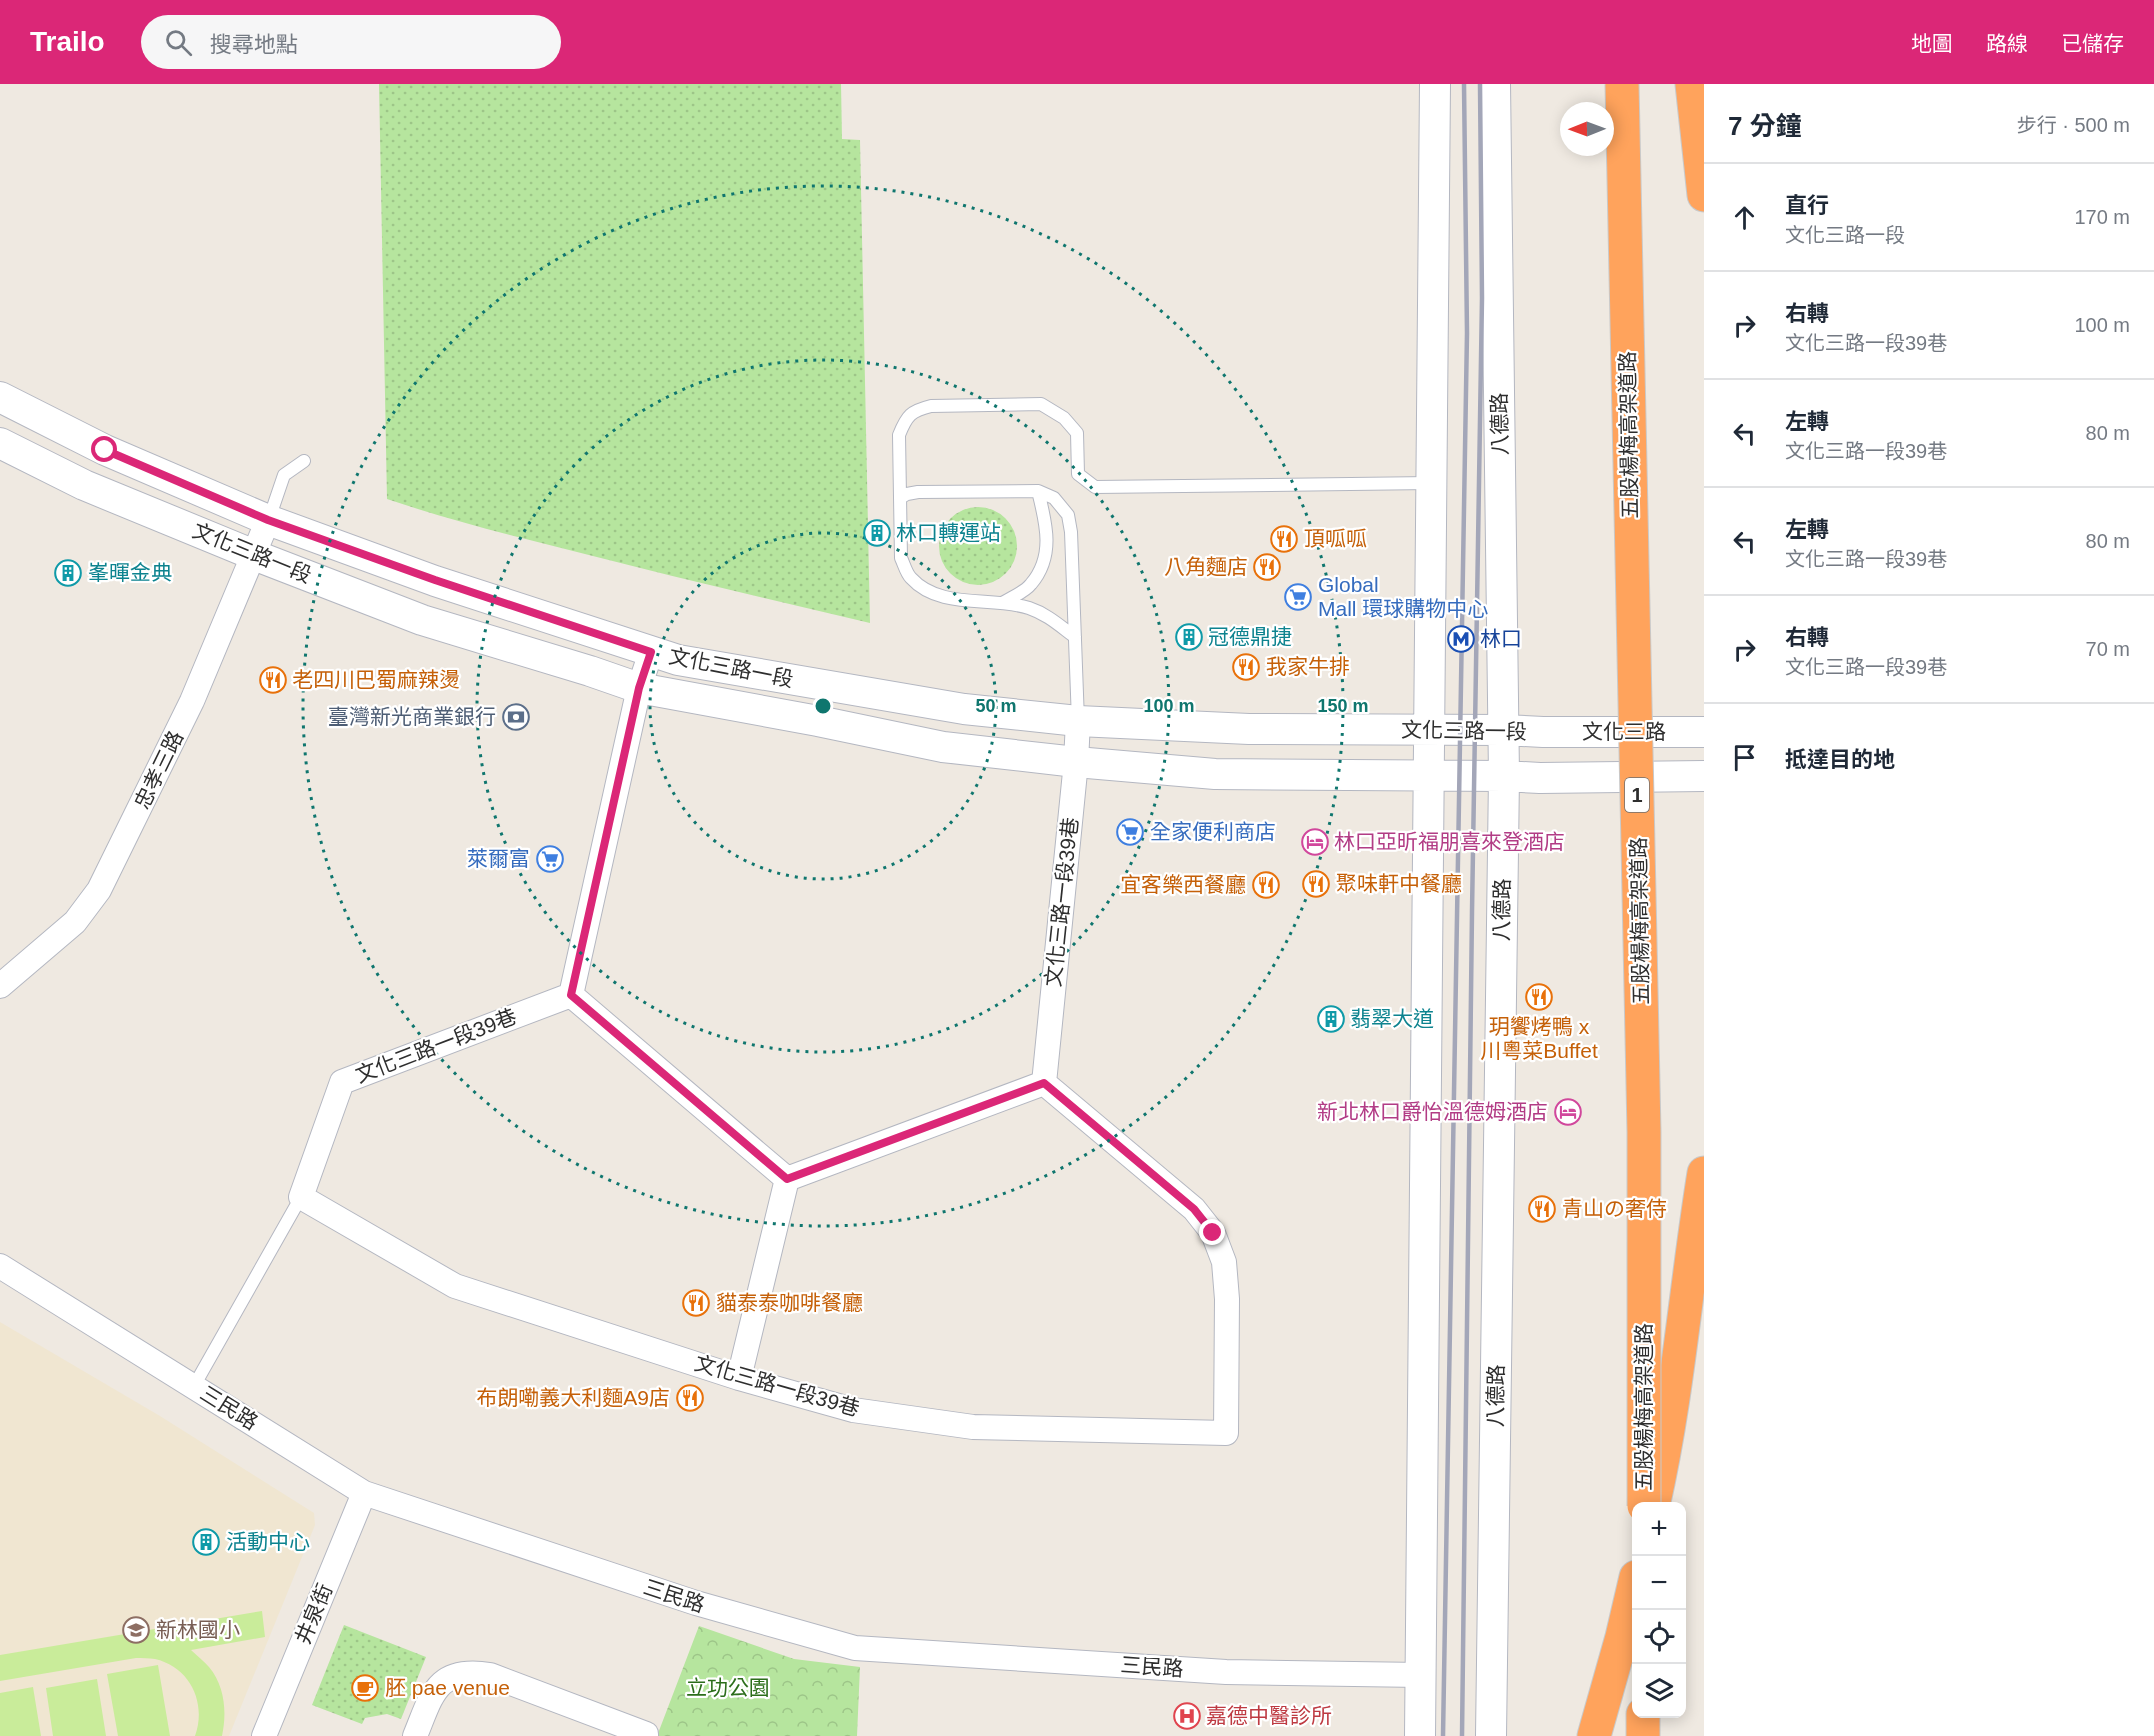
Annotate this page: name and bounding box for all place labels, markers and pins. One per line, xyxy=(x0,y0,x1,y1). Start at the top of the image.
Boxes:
building icon: 林口轉運站 xyxy=(862,518,892,548)
place label: 林口轉運站 xyxy=(896,521,1001,544)
restaurant icon: 頂呱呱 xyxy=(1269,524,1299,554)
place label: 頂呱呱 xyxy=(1304,527,1367,550)
restaurant icon: 八角麵店 xyxy=(1252,552,1282,582)
place label: 八角麵店 xyxy=(1164,555,1248,578)
building icon: 峯暉金典 xyxy=(53,558,83,588)
place label: 峯暉金典 xyxy=(88,561,172,584)
place label: Global Mall 環球購物中心 xyxy=(1318,573,1488,620)
supermarket icon: Global Mall 環球購物中心 xyxy=(1283,582,1313,612)
building icon: 冠德鼎捷 xyxy=(1174,622,1204,652)
metro station icon: 林口 xyxy=(1446,624,1476,654)
place label: 冠德鼎捷 xyxy=(1208,625,1292,648)
place label: 林口 xyxy=(1480,627,1522,650)
restaurant icon: 我家牛排 xyxy=(1231,652,1261,682)
place label: 我家牛排 xyxy=(1266,655,1350,678)
restaurant icon: 老四川巴蜀麻辣燙 xyxy=(258,665,288,695)
place label: 老四川巴蜀麻辣燙 xyxy=(292,668,460,691)
centre of rings xyxy=(813,696,833,716)
bank icon: 臺灣新光商業銀行 xyxy=(501,702,531,732)
place label: 臺灣新光商業銀行 xyxy=(328,705,496,728)
supermarket icon: 全家便利商店 xyxy=(1115,817,1145,847)
place label: 全家便利商店 xyxy=(1150,820,1276,843)
hotel icon: 林口亞昕福朋喜來登酒店 xyxy=(1300,827,1330,857)
place label: 林口亞昕福朋喜來登酒店 xyxy=(1334,830,1565,853)
supermarket icon: 萊爾富 xyxy=(535,844,565,874)
place label: 萊爾富 xyxy=(467,847,530,870)
restaurant icon: 聚味軒中餐廳 xyxy=(1301,869,1331,899)
restaurant icon: 宜客樂西餐廳 xyxy=(1251,870,1281,900)
place label: 聚味軒中餐廳 xyxy=(1336,872,1462,895)
place label: 宜客樂西餐廳 xyxy=(1120,873,1246,896)
restaurant icon: 玥饗烤鴨 x 川粵菜Buffet xyxy=(1524,982,1554,1012)
building icon: 翡翠大道 xyxy=(1316,1004,1346,1034)
place label: 翡翠大道 xyxy=(1350,1007,1434,1030)
place label: 玥饗烤鴨 x 川粵菜Buffet xyxy=(1480,1015,1598,1062)
hotel icon: 新北林口爵怡溫德姆酒店 xyxy=(1553,1097,1583,1127)
place label: 新北林口爵怡溫德姆酒店 xyxy=(1317,1100,1548,1123)
restaurant icon: 青山の奢侍 xyxy=(1527,1194,1557,1224)
place label: 青山の奢侍 xyxy=(1562,1197,1667,1220)
restaurant icon: 貓泰泰咖啡餐廳 xyxy=(681,1288,711,1318)
place label: 貓泰泰咖啡餐廳 xyxy=(716,1291,863,1314)
restaurant icon: 布朗嘞義大利麵A9店 xyxy=(675,1383,705,1413)
place label: 布朗嘞義大利麵A9店 xyxy=(476,1386,670,1409)
building icon: 活動中心 xyxy=(191,1527,221,1557)
place label: 活動中心 xyxy=(226,1530,310,1553)
school or university icon: 新林國小 xyxy=(121,1615,151,1645)
place label: 新林國小 xyxy=(156,1618,240,1641)
cafe icon: 胚 pae venue xyxy=(350,1673,380,1703)
place label: 胚 pae venue xyxy=(385,1676,510,1699)
hospital icon: 嘉德中醫診所 xyxy=(1172,1701,1202,1731)
place label: 嘉德中醫診所 xyxy=(1206,1704,1332,1727)

